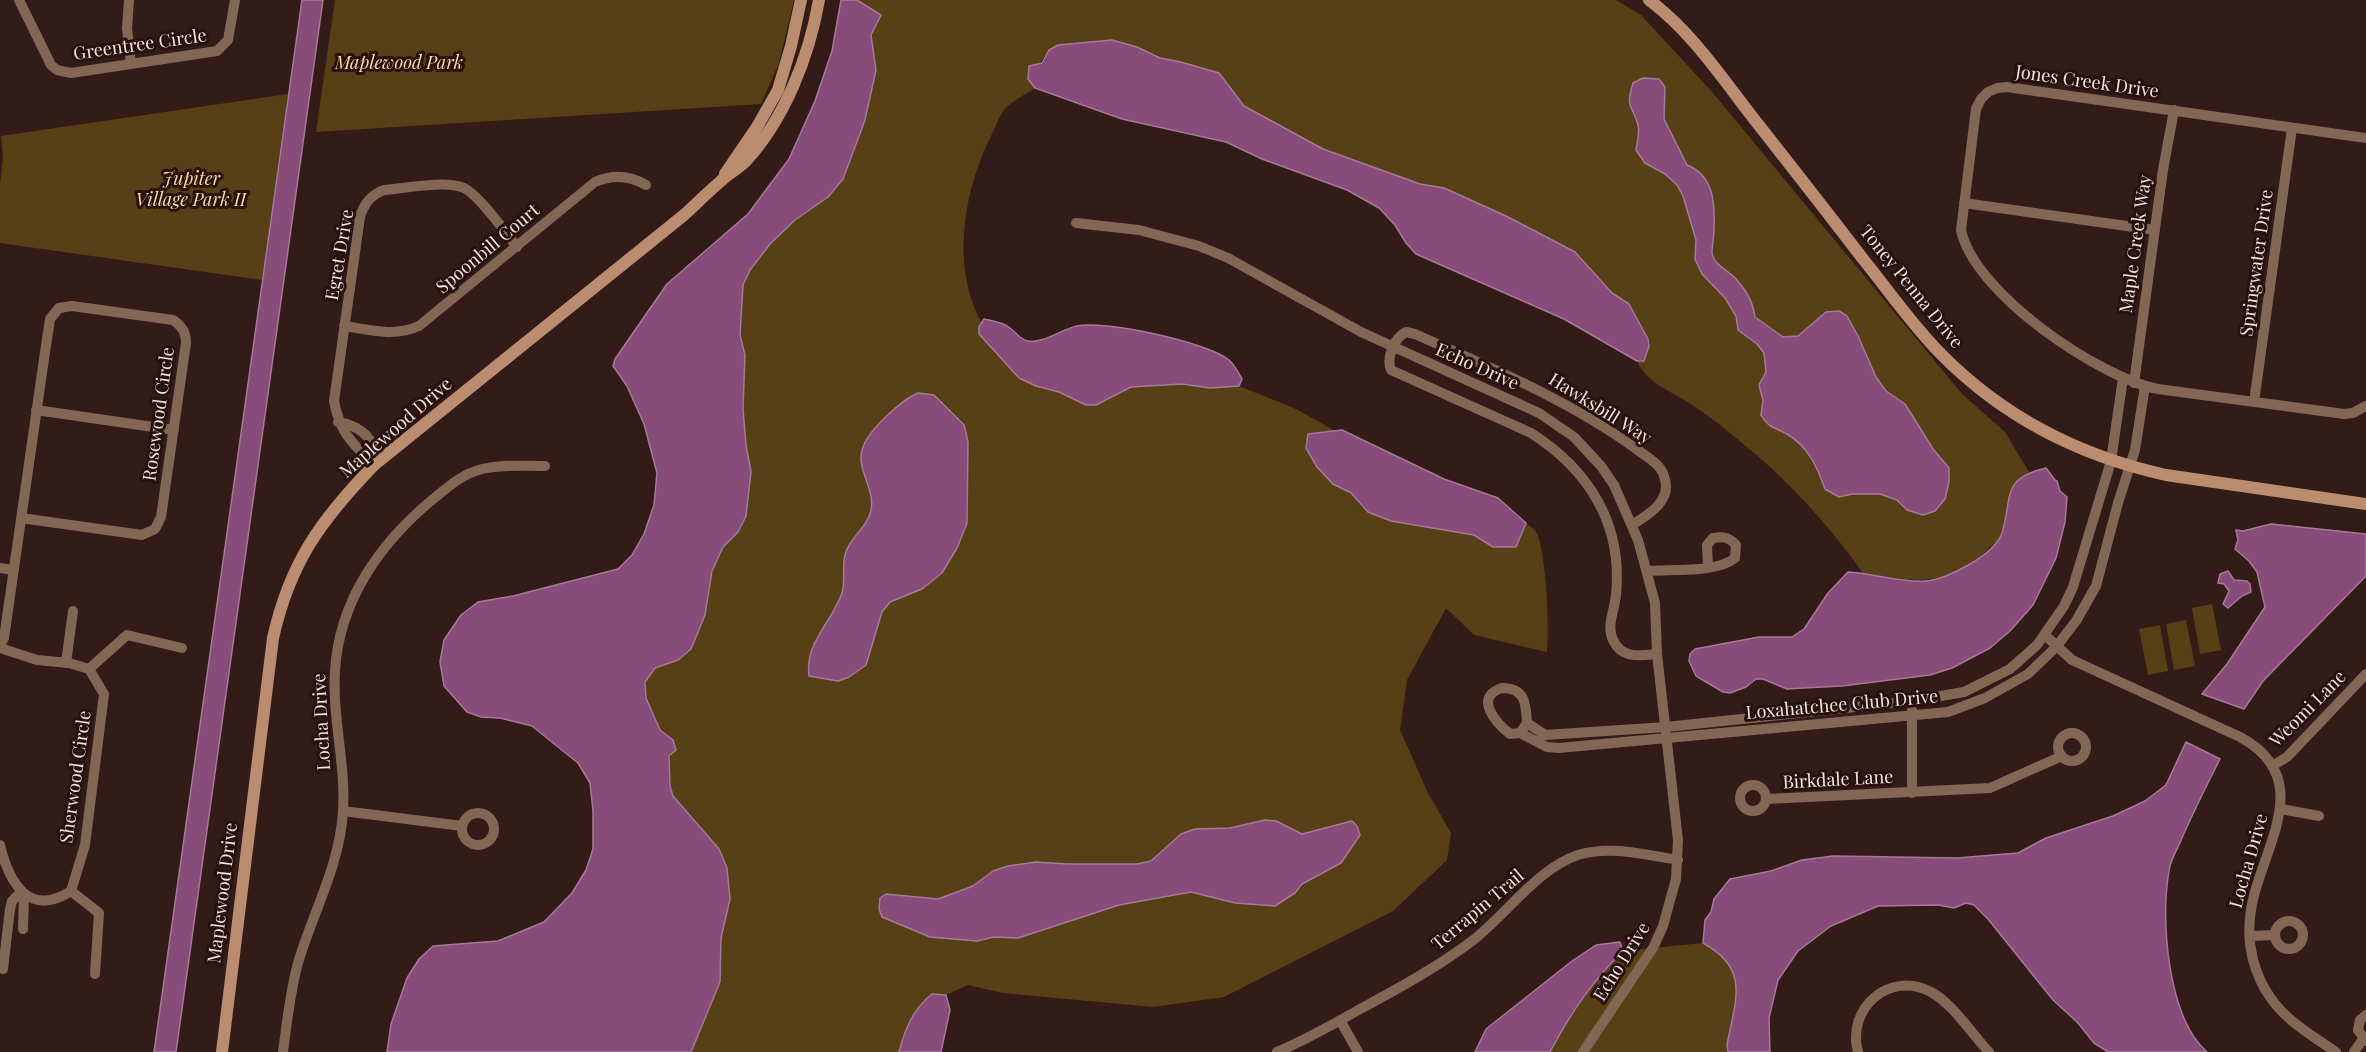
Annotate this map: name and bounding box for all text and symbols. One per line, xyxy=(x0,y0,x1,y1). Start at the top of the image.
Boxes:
street label: Greentree Circle xyxy=(72,25,208,65)
park label: Maplewood Park xyxy=(335,52,463,74)
street label: Jones Creek Drive xyxy=(2014,61,2160,103)
park label: Jupiter Village Park II xyxy=(136,168,246,210)
street label: Maple Creek Way xyxy=(2116,173,2156,315)
street label: Springwater Drive xyxy=(2236,188,2278,338)
street label: Spoonbill Court xyxy=(432,200,544,298)
street label: Egret Drive xyxy=(321,208,359,302)
street label: Toney Penna Drive xyxy=(1855,221,1967,353)
street label: Echo Drive xyxy=(1432,339,1522,395)
street label: Rosewood Circle xyxy=(139,346,179,482)
street label: Hawksbill Way xyxy=(1545,369,1655,449)
street label: Maplewood Drive xyxy=(336,373,456,483)
street label: Weomi Lane xyxy=(2265,666,2351,752)
street label: Locha Drive xyxy=(309,673,335,771)
street label: Loxahatchee Club Drive xyxy=(1745,686,1939,724)
street label: Sherwood Circle xyxy=(56,709,96,845)
street label: Birkdale Lane xyxy=(1782,766,1894,794)
street label: Locha Drive xyxy=(2225,811,2273,911)
street label: Maplewood Drive xyxy=(204,821,242,965)
street label: Terrapin Trail xyxy=(1427,865,1529,955)
street label: Echo Drive xyxy=(1589,919,1655,1005)

